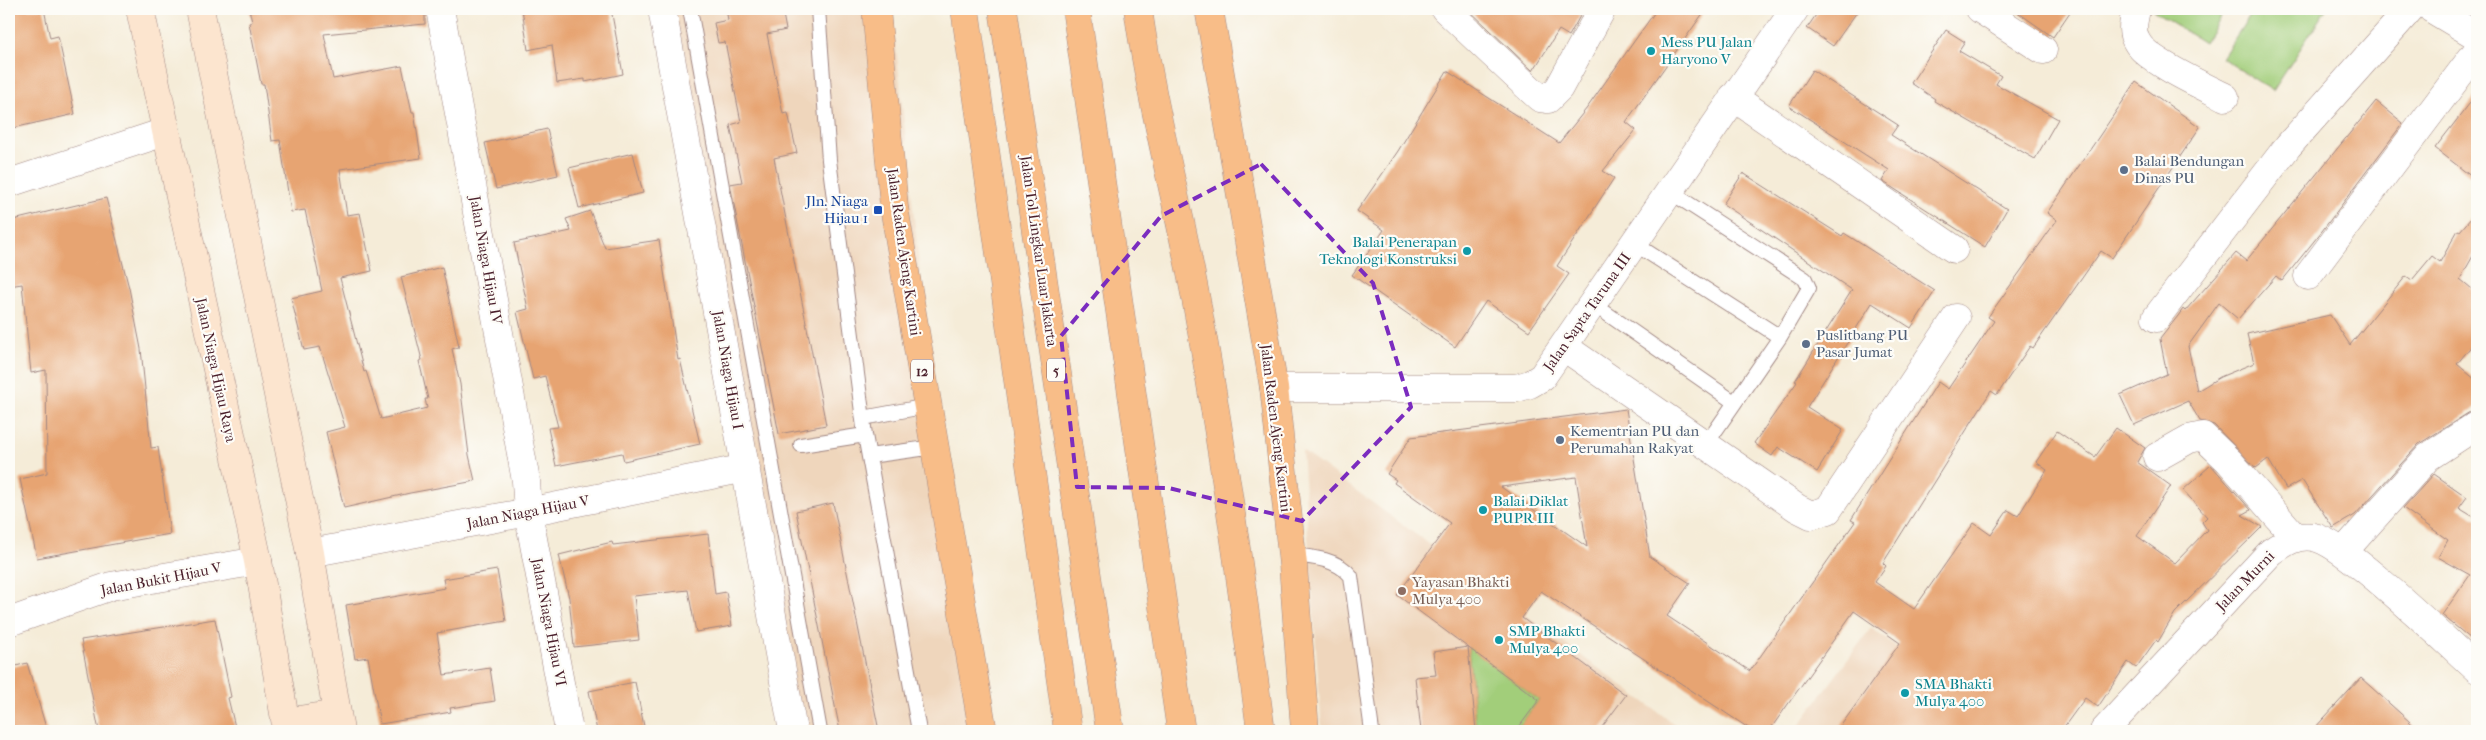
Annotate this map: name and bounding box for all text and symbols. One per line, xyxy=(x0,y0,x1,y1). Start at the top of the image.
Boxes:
place label: Mess PU Jalan Haryono V xyxy=(1661,33,1753,68)
marker: Mess PU Jalan Haryono V xyxy=(1645,45,1657,57)
place label: Balai Bendungan Dinas PU xyxy=(2134,152,2245,187)
street label: Jalan Tol Lingkar Luar Jakarta xyxy=(1017,153,1061,349)
marker: Balai Bendungan Dinas PU xyxy=(2118,164,2130,176)
street label: Jalan Raden Ajeng Kartini xyxy=(883,166,925,338)
place label: Jln. Niaga Hijau 1 xyxy=(805,192,869,227)
street label: Jalan Niaga Hijau IV xyxy=(466,193,506,327)
marker: Jln. Niaga Hijau 1 xyxy=(872,204,884,216)
place label: Balai Penerapan Teknologi Konstruksi xyxy=(1319,233,1458,268)
marker: Balai Penerapan Teknologi Konstruksi xyxy=(1461,245,1473,257)
street label: Jalan Sapta Taruna III xyxy=(1539,249,1635,376)
street label: Jalan Niaga Hijau Raya xyxy=(192,295,240,445)
street label: Jalan Niaga Hijau I xyxy=(708,308,747,431)
place label: Puslitbang PU Pasar Jumat xyxy=(1816,326,1909,361)
marker: Puslitbang PU Pasar Jumat xyxy=(1800,338,1812,350)
street label: Jalan Raden Ajeng Kartini xyxy=(1257,342,1295,514)
road number: 5 xyxy=(1047,358,1065,382)
road number: 12 xyxy=(911,360,933,382)
place label: Kementrian PU dan Perumahan Rakyat xyxy=(1570,422,1700,457)
marker: Kementrian PU dan Perumahan Rakyat xyxy=(1554,434,1566,446)
street label: Jalan Niaga Hijau V xyxy=(464,491,592,533)
place label: Balai Diklat PUPR III xyxy=(1493,492,1569,527)
marker: Balai Diklat PUPR III xyxy=(1477,504,1489,516)
street label: Jalan Murni xyxy=(2211,547,2279,616)
street label: Jalan Niaga Hijau VI xyxy=(528,555,570,688)
street label: Jalan Bukit Hijau V xyxy=(98,558,224,600)
place label: Yayasan Bhakti Mulya 400 xyxy=(1411,573,1510,608)
marker: Yayasan Bhakti Mulya 400 xyxy=(1396,585,1408,597)
place label: SMP Bhakti Mulya 400 xyxy=(1509,622,1586,657)
marker: SMP Bhakti Mulya 400 xyxy=(1493,634,1505,646)
place label: SMA Bhakti Mulya 400 xyxy=(1915,675,1993,710)
marker: SMA Bhakti Mulya 400 xyxy=(1899,687,1911,699)

